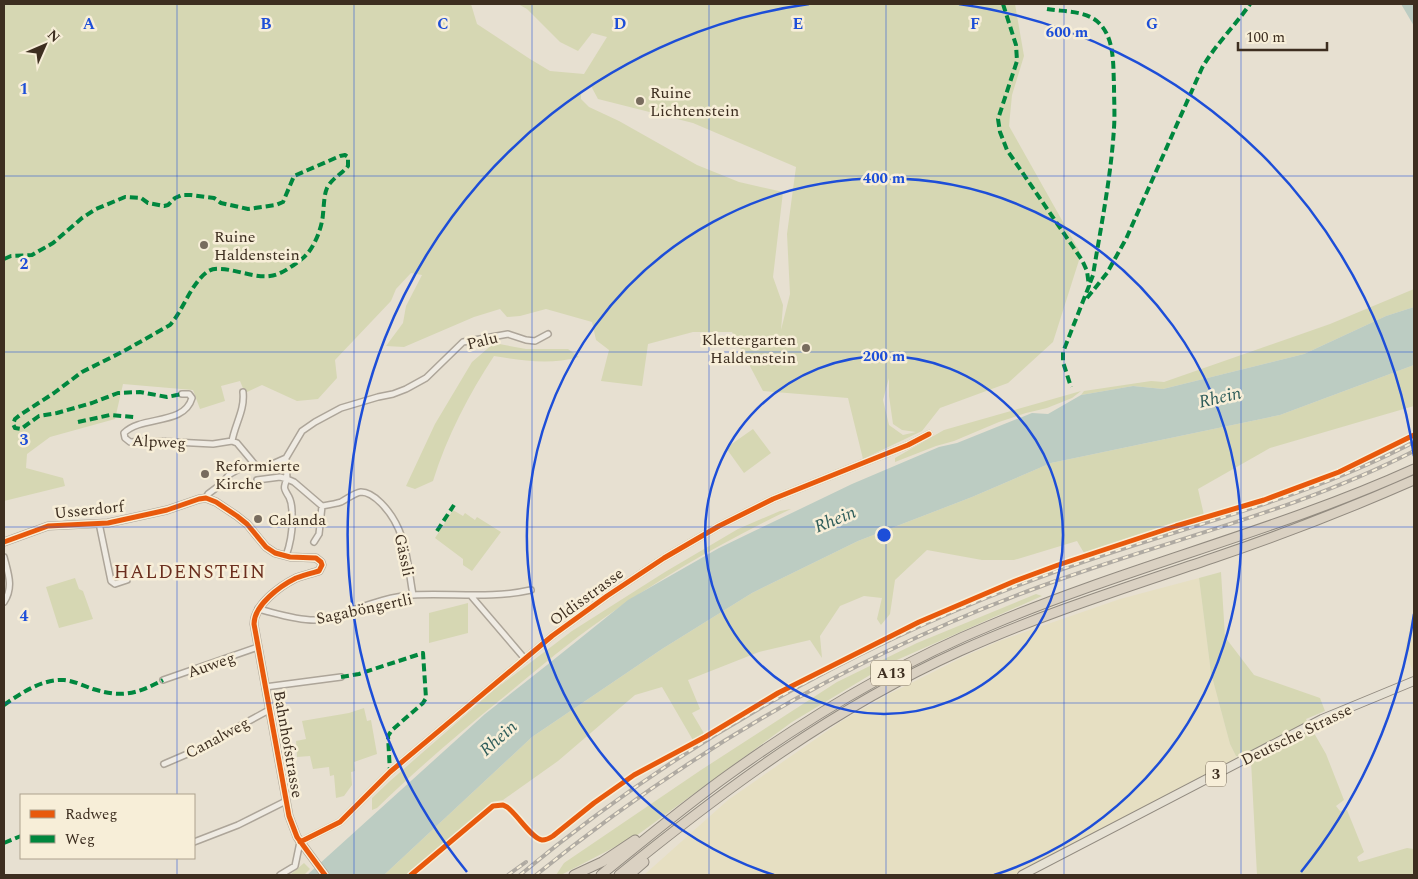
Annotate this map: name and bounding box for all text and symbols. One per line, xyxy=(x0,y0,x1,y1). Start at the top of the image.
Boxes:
text: A xyxy=(83,12,96,36)
text: B xyxy=(260,12,272,36)
text: C xyxy=(437,12,449,36)
text: D xyxy=(614,12,627,36)
text: E xyxy=(793,12,803,36)
text: F xyxy=(970,12,980,36)
text: G xyxy=(1146,12,1158,36)
north arrow xyxy=(20,20,70,70)
scale bar xyxy=(1238,20,1327,52)
text: 600 m xyxy=(1046,21,1089,44)
text: N xyxy=(42,25,65,48)
text: 100 m xyxy=(1246,26,1285,49)
text: 1 xyxy=(20,77,28,101)
place label: Ruine Lichtenstein xyxy=(650,81,739,123)
marker: Ruine Lichtenstein xyxy=(634,95,646,107)
text: 400 m xyxy=(863,167,906,190)
place label: Ruine Haldenstein xyxy=(214,225,300,267)
marker: Ruine Haldenstein xyxy=(198,239,210,251)
text: 2 xyxy=(20,252,29,276)
street label: Palu xyxy=(464,326,500,356)
place label: Klettergarten Haldenstein xyxy=(701,328,796,370)
marker: Klettergarten Haldenstein xyxy=(800,342,812,354)
text: 200 m xyxy=(863,345,906,368)
water label: Rhein xyxy=(1196,379,1245,415)
text: 3 xyxy=(20,428,29,452)
street label: Alpweg xyxy=(131,429,187,455)
place label: Reformierte Kirche xyxy=(215,454,300,496)
marker: Reformierte Kirche xyxy=(199,468,211,480)
street label: Usserdorf xyxy=(53,494,127,526)
water label: Rhein xyxy=(810,499,861,540)
place label: Calanda xyxy=(268,508,326,532)
marker: Calanda xyxy=(252,513,264,525)
centre of rings xyxy=(875,526,893,544)
street label: Gässli xyxy=(388,531,420,579)
district label: HALDENSTEIN xyxy=(114,558,266,587)
street label: Oldisstrasse xyxy=(544,562,629,632)
street label: Sagaböngertli xyxy=(314,587,415,631)
text: 4 xyxy=(20,604,29,628)
street label: Auweg xyxy=(184,646,238,684)
road number: A13 xyxy=(871,660,911,686)
street label: Bahnhofstrasse xyxy=(267,689,309,800)
street label: Deutsche Strasse xyxy=(1237,698,1356,772)
street label: Canalweg xyxy=(181,711,254,765)
water label: Rhein xyxy=(473,714,524,763)
road number: 3 xyxy=(1206,762,1226,786)
legend xyxy=(20,794,195,859)
text: Radweg xyxy=(65,803,118,826)
text: Weg xyxy=(65,828,95,851)

